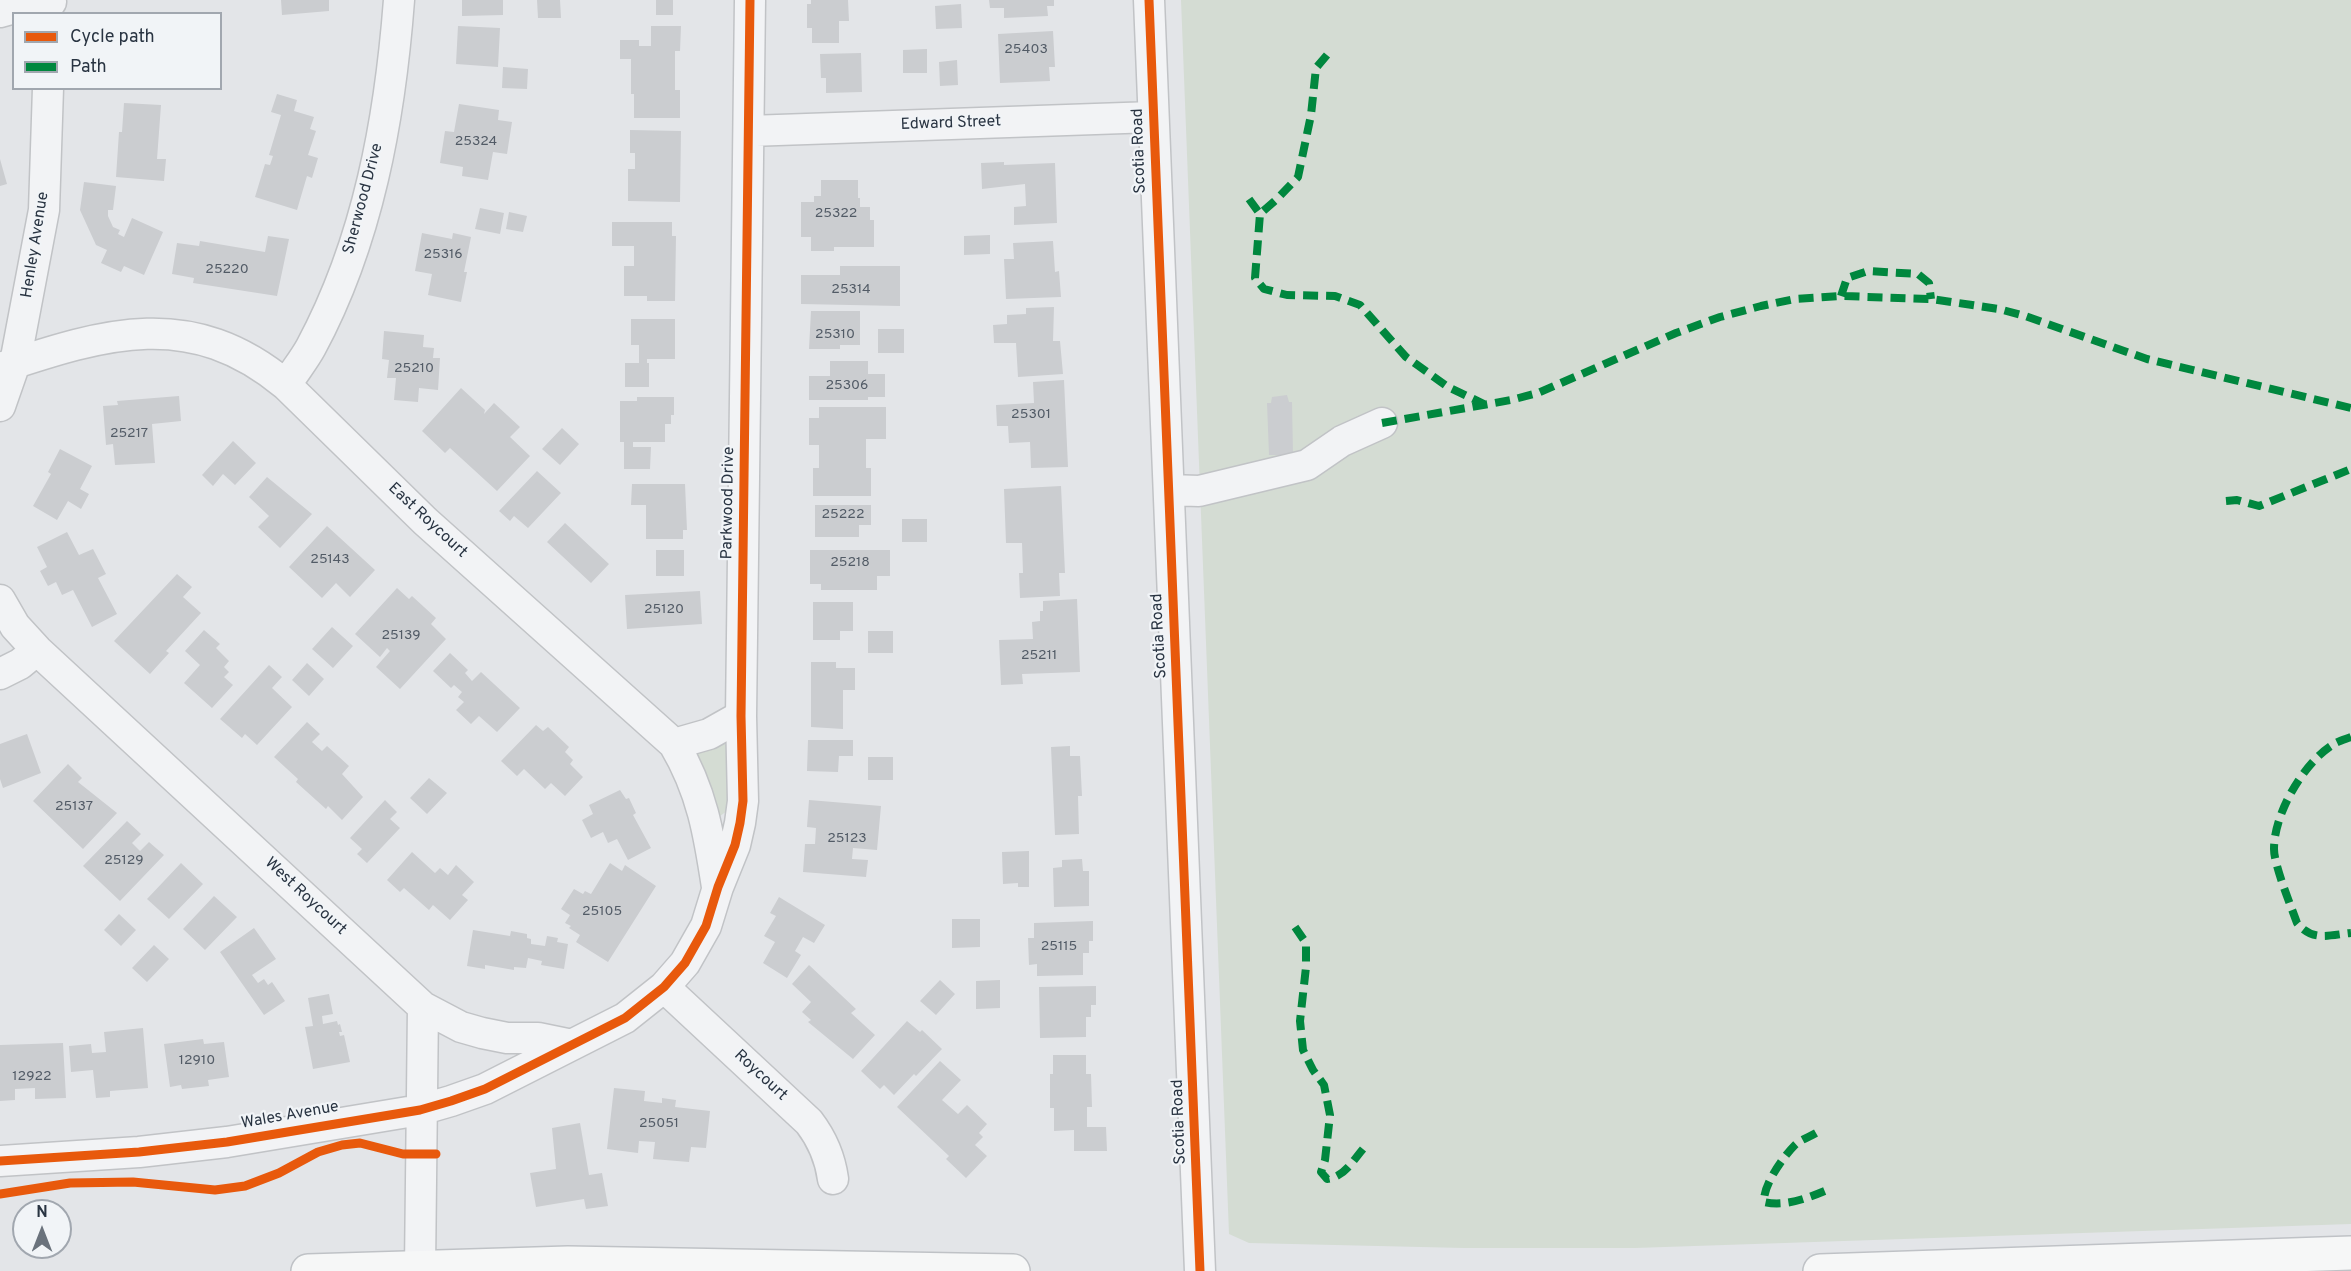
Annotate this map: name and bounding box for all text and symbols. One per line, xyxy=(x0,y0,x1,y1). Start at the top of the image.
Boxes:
legend xyxy=(12,12,222,90)
text: Cycle path xyxy=(70,26,155,49)
house number: 25403 xyxy=(1004,42,1048,58)
text: Path xyxy=(70,56,107,79)
street label: Scotia Road xyxy=(1129,108,1151,194)
street label: Edward Street xyxy=(900,113,1002,135)
house number: 25324 xyxy=(455,134,497,150)
street label: Sherwood Drive xyxy=(340,141,388,257)
street label: Henley Avenue xyxy=(18,191,54,299)
house number: 25322 xyxy=(815,206,857,222)
house number: 25316 xyxy=(423,247,463,263)
house number: 25220 xyxy=(205,262,249,278)
house number: 25314 xyxy=(831,282,871,298)
house number: 25310 xyxy=(815,327,855,343)
house number: 25210 xyxy=(394,361,434,377)
house number: 25306 xyxy=(826,378,868,394)
house number: 25301 xyxy=(1011,407,1051,423)
house number: 25217 xyxy=(110,426,148,442)
street label: Parkwood Drive xyxy=(718,446,740,560)
street label: East Roycourt xyxy=(383,479,471,563)
house number: 25222 xyxy=(822,507,864,523)
house number: 25143 xyxy=(310,552,350,568)
house number: 25218 xyxy=(830,555,870,571)
street label: Scotia Road xyxy=(1148,593,1172,679)
house number: 25120 xyxy=(644,602,684,618)
house number: 25139 xyxy=(382,628,420,644)
house number: 25211 xyxy=(1021,648,1057,664)
house number: 25137 xyxy=(55,799,93,815)
house number: 25123 xyxy=(827,831,867,847)
house number: 25129 xyxy=(104,853,144,869)
street label: West Roycourt xyxy=(260,854,350,940)
house number: 25105 xyxy=(582,904,622,920)
house number: 25115 xyxy=(1041,939,1077,955)
street label: Roycourt xyxy=(729,1046,791,1106)
house number: 12910 xyxy=(179,1053,215,1069)
house number: 12922 xyxy=(12,1069,52,1085)
street label: Scotia Road xyxy=(1169,1079,1191,1165)
street label: Wales Avenue xyxy=(240,1098,340,1134)
house number: 25051 xyxy=(639,1116,679,1132)
north arrow xyxy=(12,1199,72,1259)
text: N xyxy=(36,1203,48,1223)

